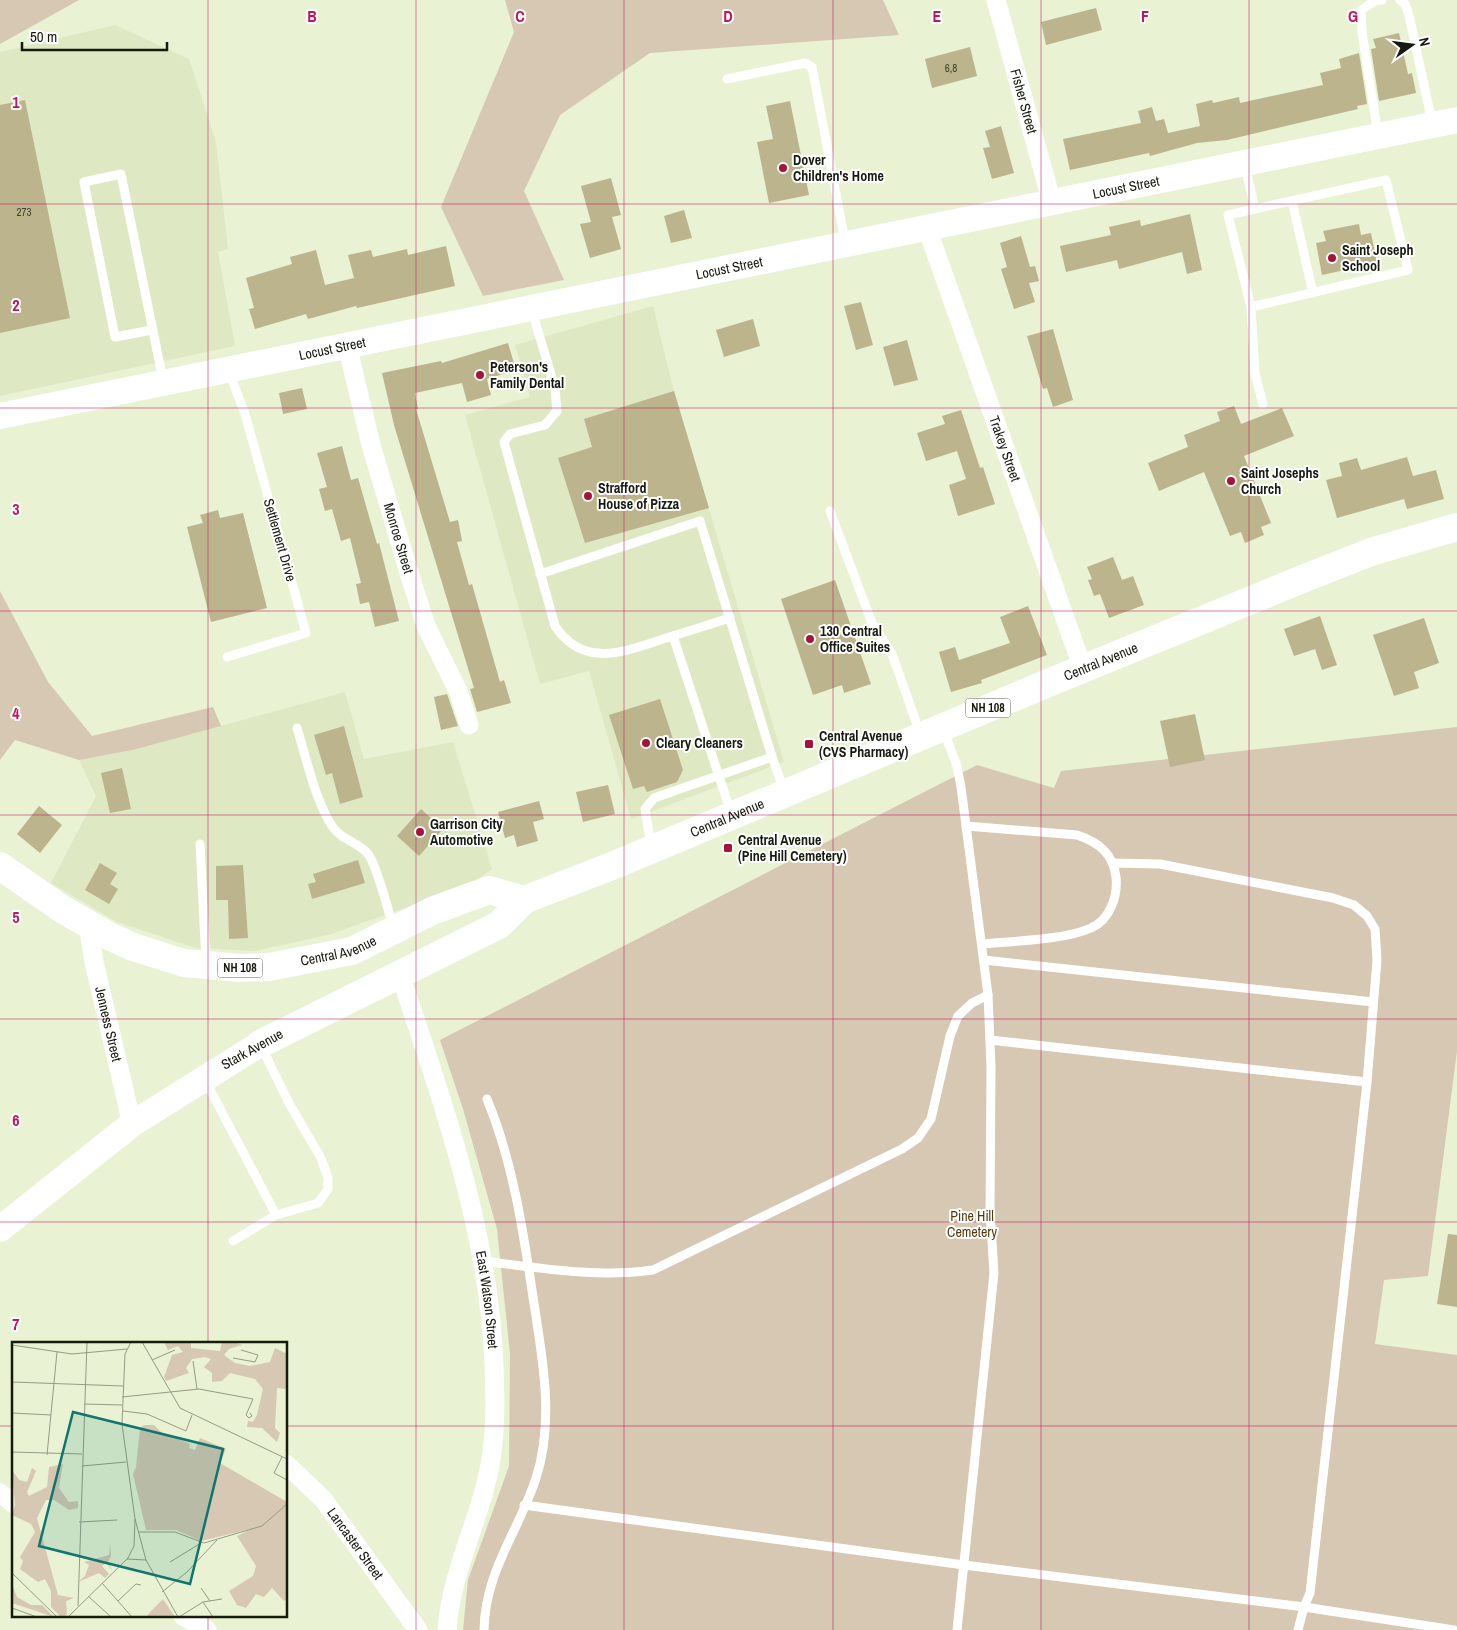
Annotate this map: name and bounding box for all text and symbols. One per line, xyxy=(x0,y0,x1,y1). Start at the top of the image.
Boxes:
text: B xyxy=(307,5,317,27)
text: C xyxy=(515,5,525,27)
text: D xyxy=(723,5,733,27)
text: E xyxy=(933,5,942,27)
text: F xyxy=(1141,5,1149,27)
text: G xyxy=(1348,5,1358,27)
scale bar xyxy=(22,20,168,52)
north arrow xyxy=(1387,20,1437,70)
text: 50 m xyxy=(30,26,57,47)
text: N xyxy=(1415,36,1434,48)
house number: 6,8 xyxy=(945,61,957,75)
street label: Fisher Street xyxy=(1006,67,1041,136)
text: 1 xyxy=(12,91,20,113)
place label: Dover Children's Home xyxy=(793,151,884,185)
marker: Dover Children's Home xyxy=(777,162,789,174)
street label: Locust Street xyxy=(1091,172,1161,203)
house number: 273 xyxy=(16,205,32,219)
place label: Saint Joseph School xyxy=(1342,241,1413,275)
street label: Locust Street xyxy=(694,252,764,283)
marker: Saint Joseph School xyxy=(1326,252,1338,264)
text: 2 xyxy=(12,294,20,316)
street label: Locust Street xyxy=(297,333,367,364)
place label: Peterson's Family Dental xyxy=(490,358,564,392)
marker: Peterson's Family Dental xyxy=(474,369,486,381)
street label: Trakey Street xyxy=(985,413,1025,484)
place label: Saint Josephs Church xyxy=(1241,464,1319,498)
marker: Saint Josephs Church xyxy=(1225,475,1237,487)
place label: Strafford House of Pizza xyxy=(598,479,680,513)
marker: Strafford House of Pizza xyxy=(582,490,594,502)
street label: Settlement Drive xyxy=(260,496,300,584)
text: 3 xyxy=(12,498,20,520)
street label: Monroe Street xyxy=(380,501,418,576)
place label: 130 Central Office Suites xyxy=(820,622,890,656)
marker: 130 Central Office Suites xyxy=(804,633,816,645)
street label: Central Avenue xyxy=(1061,638,1140,685)
road number: NH 108 xyxy=(966,698,1010,718)
text: 4 xyxy=(12,702,20,724)
place label: Central Avenue (CVS Pharmacy) xyxy=(819,727,908,761)
place label: Cleary Cleaners xyxy=(656,734,743,752)
marker: Cleary Cleaners xyxy=(640,737,652,749)
marker: Central Avenue (CVS Pharmacy) xyxy=(803,738,815,750)
street label: Central Avenue xyxy=(687,794,767,841)
place label: Garrison City Automotive xyxy=(430,815,503,849)
marker: Garrison City Automotive xyxy=(414,826,426,838)
place label: Central Avenue (Pine Hill Cemetery) xyxy=(738,831,847,865)
marker: Central Avenue (Pine Hill Cemetery) xyxy=(722,842,734,854)
text: 5 xyxy=(12,906,20,928)
street label: Central Avenue xyxy=(299,931,379,970)
road number: NH 108 xyxy=(218,958,262,978)
street label: Jenness Street xyxy=(91,984,126,1063)
street label: Stark Avenue xyxy=(218,1025,286,1073)
text: 6 xyxy=(12,1109,20,1131)
park label: Pine Hill Cemetery xyxy=(947,1207,997,1241)
street label: East Watson Street xyxy=(472,1249,502,1349)
text: 7 xyxy=(12,1313,20,1335)
inset map xyxy=(12,1342,288,1618)
street label: Lancaster Street xyxy=(323,1504,387,1583)

